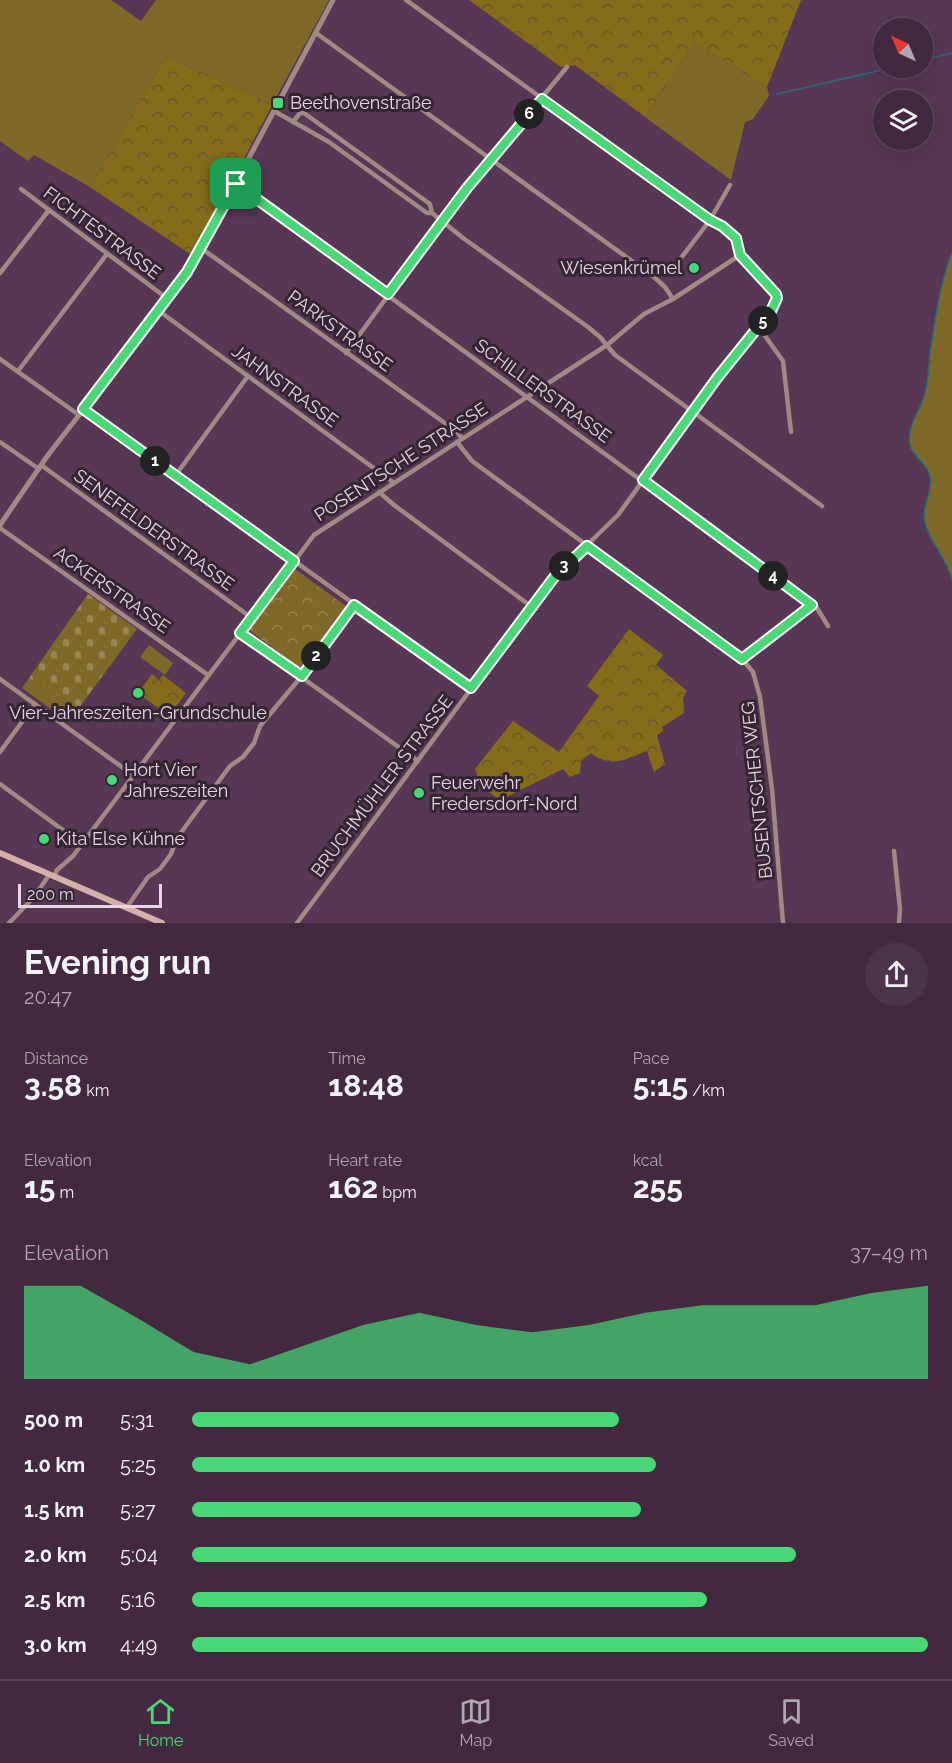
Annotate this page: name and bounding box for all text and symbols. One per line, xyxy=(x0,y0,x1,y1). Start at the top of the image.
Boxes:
north arrow xyxy=(873,18,933,78)
map controls xyxy=(873,18,933,150)
button: layers xyxy=(873,90,933,150)
place label: Beethovenstraße xyxy=(290,92,432,113)
marker: Beethovenstraße xyxy=(271,96,285,110)
pin: 6 xyxy=(514,99,544,129)
text: 6 xyxy=(524,104,534,123)
pin xyxy=(210,158,261,209)
icon: arrive xyxy=(219,167,252,200)
street label: FICHTESTRASSE xyxy=(40,182,165,283)
place label: Wiesenkrümel xyxy=(560,257,682,278)
marker: Wiesenkrümel xyxy=(687,261,701,275)
street label: PARKSTRASSE xyxy=(284,286,397,376)
pin: 5 xyxy=(748,306,778,336)
text: 5 xyxy=(759,311,767,330)
street label: SCHILLERSTRASSE xyxy=(471,334,615,447)
street label: JAHNSTRASSE xyxy=(228,340,342,431)
street label: POSENTSCHE STRASSE xyxy=(310,398,491,525)
pin: 1 xyxy=(140,446,170,476)
text: 1 xyxy=(151,451,159,470)
street label: SENEFELDERSTRASSE xyxy=(70,464,238,595)
street label: ACKERSTRASSE xyxy=(50,542,174,637)
pin: 3 xyxy=(549,551,579,581)
text: 3 xyxy=(560,556,568,575)
pin: 4 xyxy=(758,561,788,591)
text: 4 xyxy=(768,566,778,585)
pin: 2 xyxy=(301,641,331,671)
text: 2 xyxy=(311,646,321,665)
marker: Vier-Jahreszeiten-Grundschule xyxy=(131,686,145,700)
street label: BRUCHMÜHLER STRASSE xyxy=(306,691,457,881)
street label: BUSENTSCHER WEG xyxy=(737,700,776,880)
place label: Vier-Jahreszeiten-Grundschule xyxy=(9,702,267,723)
place label: Hort Vier Jahreszeiten xyxy=(124,759,228,801)
place label: Feuerwehr Fredersdorf-Nord xyxy=(431,772,577,814)
marker: Hort Vier Jahreszeiten xyxy=(105,773,119,787)
marker: Feuerwehr Fredersdorf-Nord xyxy=(412,786,426,800)
place label: Kita Else Kühne xyxy=(56,828,186,849)
marker: Kita Else Kühne xyxy=(37,832,51,846)
scale bar xyxy=(18,881,162,908)
text: 200 m xyxy=(27,885,74,904)
text: Evening run xyxy=(24,943,211,982)
button: share xyxy=(865,943,928,1006)
text: 20:47 xyxy=(24,985,72,1009)
text: Distance xyxy=(24,1049,88,1068)
text: Time xyxy=(328,1049,366,1068)
text: Pace xyxy=(633,1049,669,1068)
text: 3.58 xyxy=(24,1068,82,1103)
text: 18:48 xyxy=(328,1068,404,1103)
text: 5:15 xyxy=(633,1068,688,1103)
text: km xyxy=(82,1081,110,1100)
text: /km xyxy=(688,1081,725,1100)
text: Elevation xyxy=(24,1151,92,1170)
text: Heart rate xyxy=(328,1151,402,1170)
text: kcal xyxy=(633,1151,663,1170)
text: 15 xyxy=(24,1170,55,1205)
text: 162 xyxy=(328,1170,378,1205)
text: 255 xyxy=(633,1170,683,1205)
text: m xyxy=(55,1183,74,1202)
text: bpm xyxy=(378,1183,417,1202)
text: Elevation xyxy=(24,1241,109,1265)
text: 37–49 m xyxy=(850,1241,928,1265)
text: 500 m xyxy=(24,1408,83,1432)
text: 5:31 xyxy=(120,1408,154,1432)
text: 1.0 km xyxy=(24,1453,85,1477)
text: 5:25 xyxy=(120,1453,156,1477)
text: 1.5 km xyxy=(24,1498,84,1522)
text: 5:27 xyxy=(120,1498,156,1522)
text: 2.0 km xyxy=(24,1543,87,1567)
text: 5:04 xyxy=(120,1543,158,1567)
text: 2.5 km xyxy=(24,1588,85,1612)
text: 5:16 xyxy=(120,1588,155,1612)
text: 3.0 km xyxy=(24,1633,87,1657)
text: 4:49 xyxy=(120,1633,157,1657)
tab: Home xyxy=(138,1695,183,1750)
tab: Map xyxy=(459,1695,492,1750)
tab: Saved xyxy=(768,1695,814,1750)

